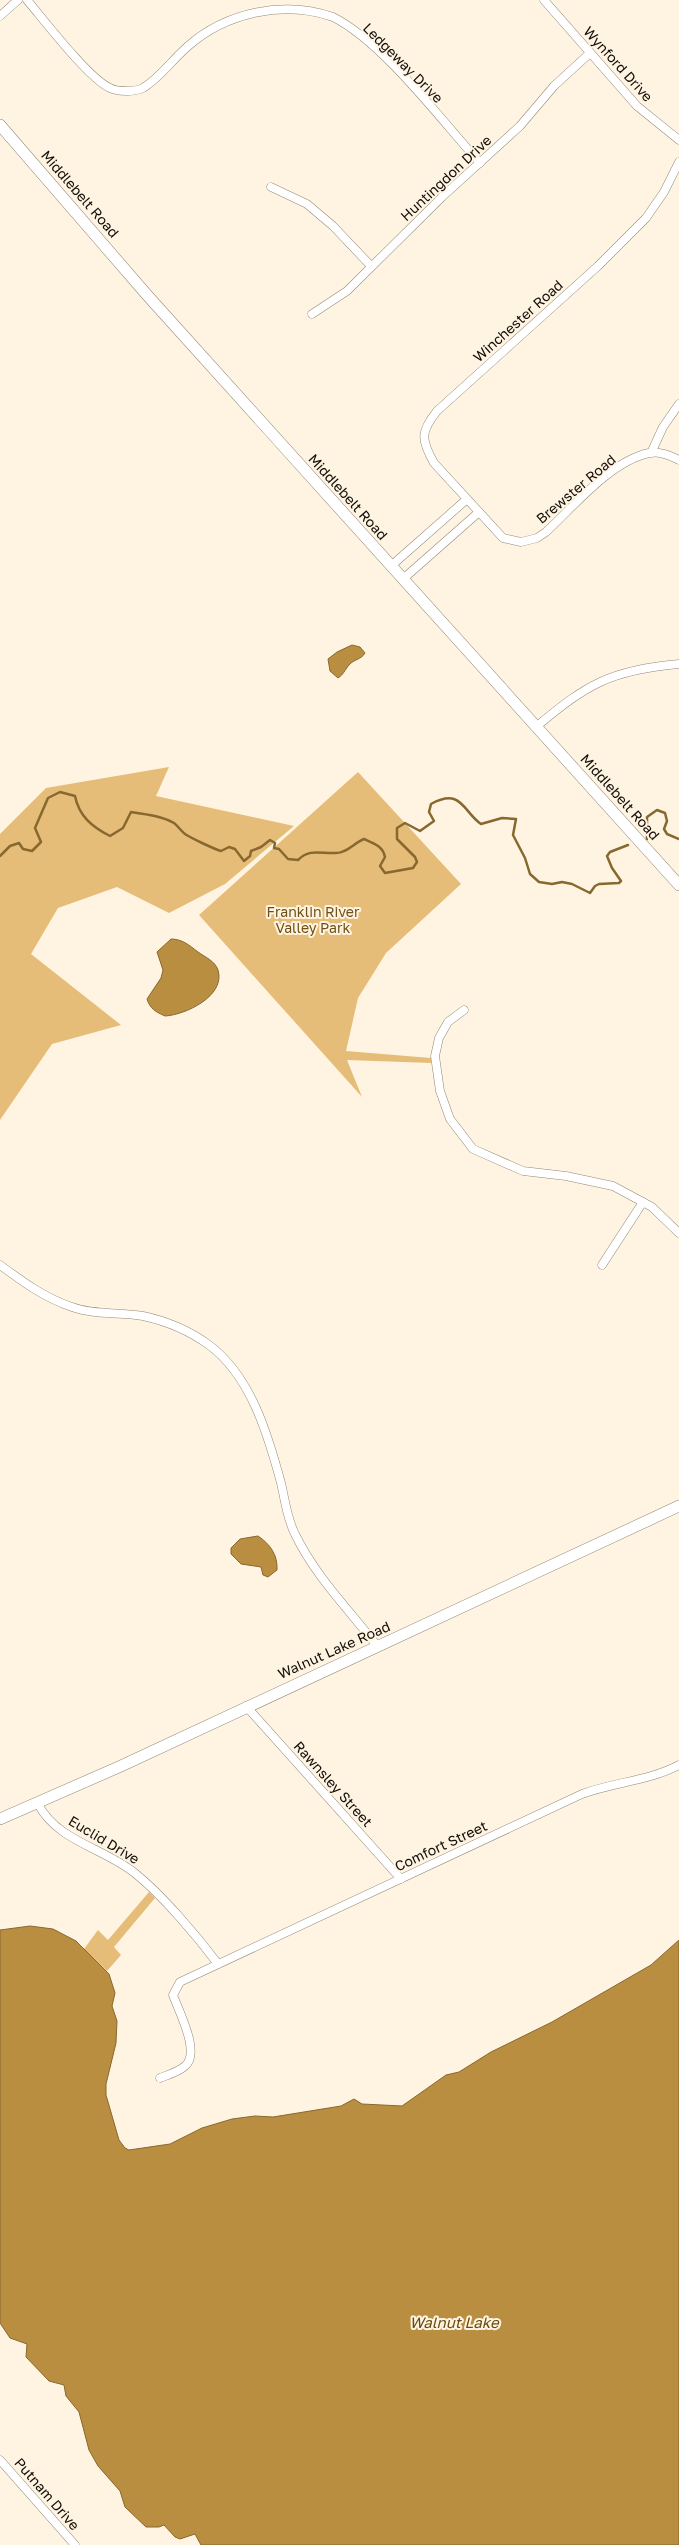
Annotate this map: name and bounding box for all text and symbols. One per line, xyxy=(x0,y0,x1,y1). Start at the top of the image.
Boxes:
street label: Ledgeway Drive xyxy=(360,19,447,106)
street label: Wynford Drive xyxy=(580,23,657,105)
street label: Huntingdon Drive xyxy=(397,131,495,224)
street label: Middlebelt Road xyxy=(38,147,123,241)
street label: Winchester Road xyxy=(469,276,566,365)
street label: Middlebelt Road xyxy=(305,450,391,543)
street label: Brewster Road xyxy=(533,450,619,527)
street label: Middlebelt Road xyxy=(577,750,663,843)
park label: Franklin River Valley Park xyxy=(267,903,360,936)
street label: Walnut Lake Road xyxy=(275,1617,393,1682)
street label: Rawnsley Street xyxy=(290,1737,376,1830)
street label: Euclid Drive xyxy=(66,1812,143,1867)
street label: Comfort Street xyxy=(392,1817,490,1874)
water label: Walnut Lake xyxy=(409,2313,500,2331)
street label: Putnam Drive xyxy=(11,2454,83,2533)

